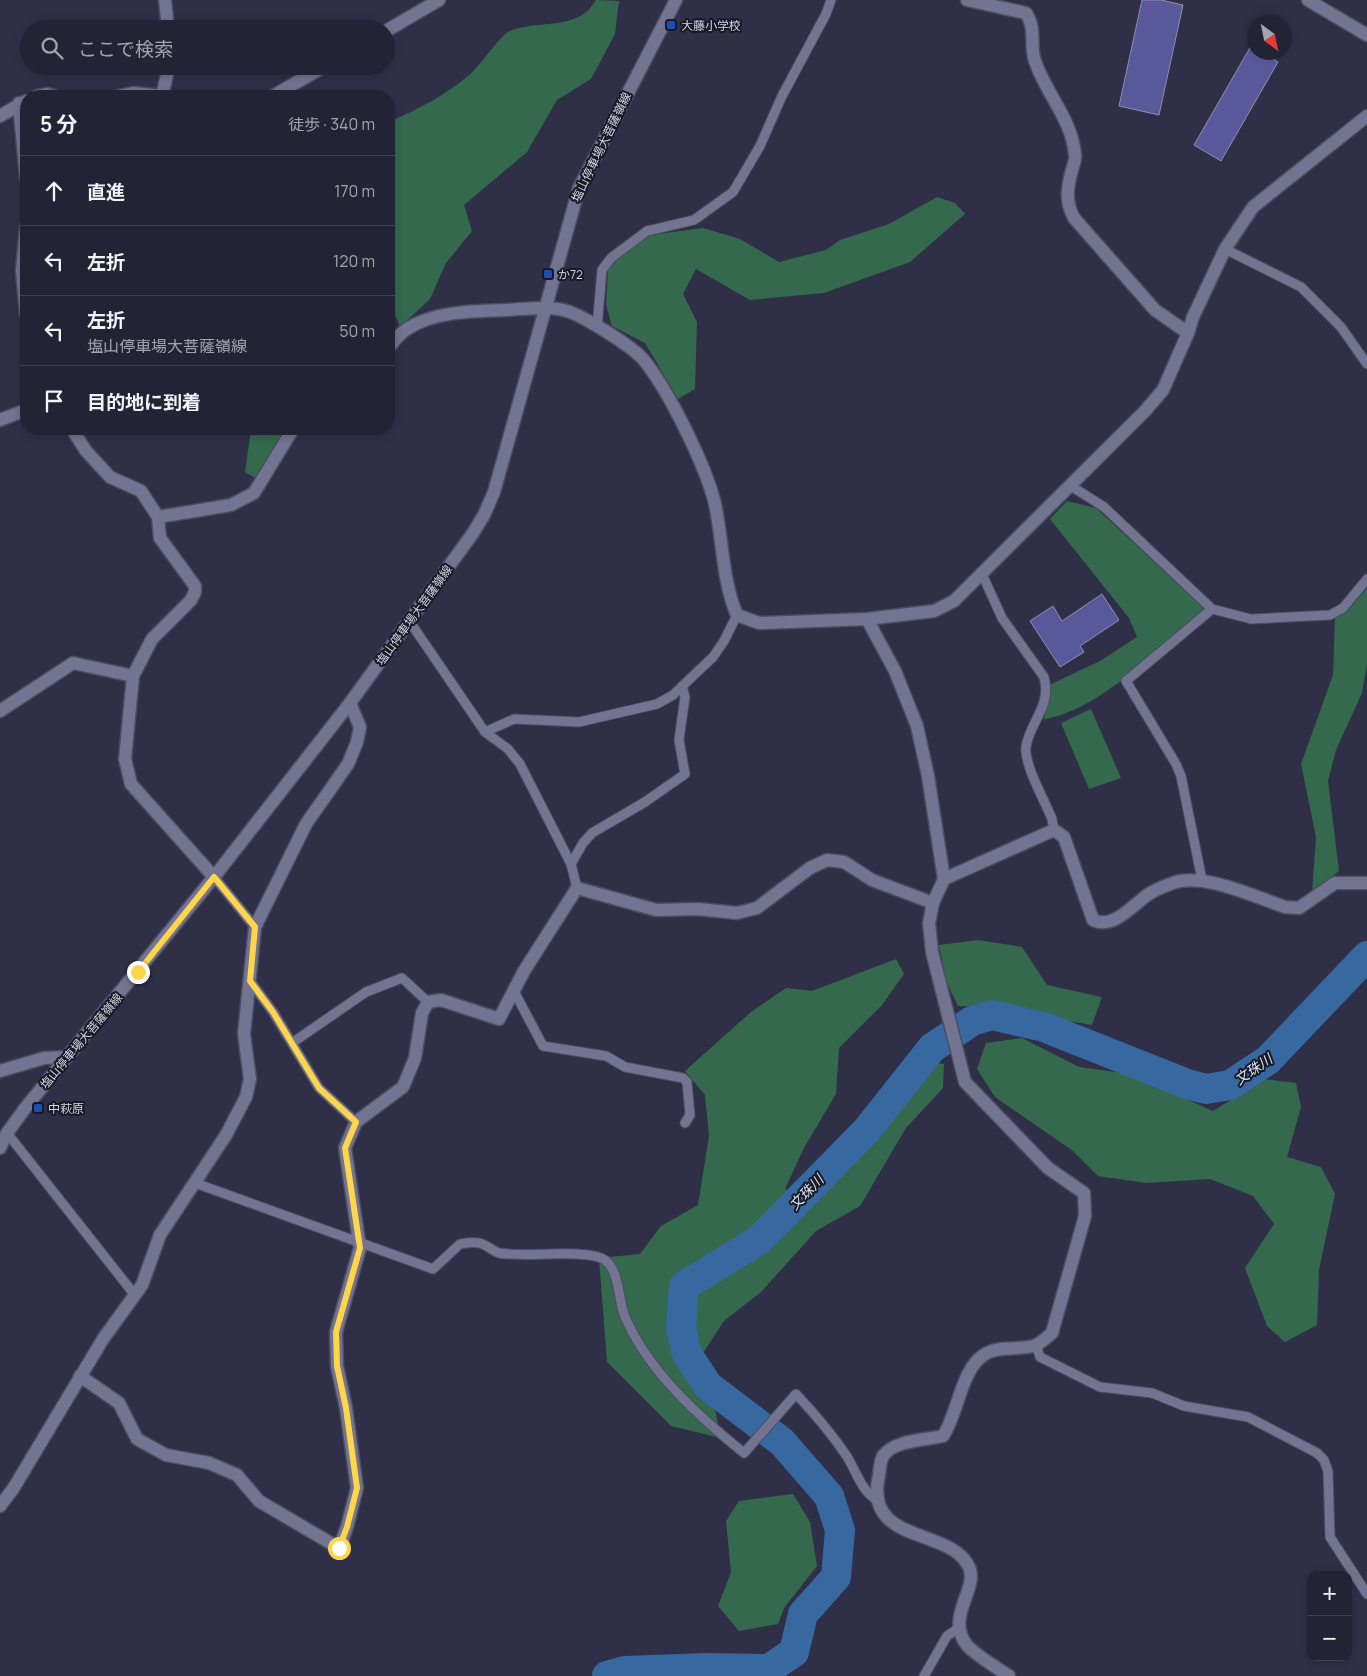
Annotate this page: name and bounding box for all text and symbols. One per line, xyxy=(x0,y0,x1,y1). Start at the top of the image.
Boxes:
north arrow xyxy=(1247,15,1292,60)
place label: 大藤小学校 xyxy=(681,17,741,34)
marker: 大藤小学校 xyxy=(665,19,677,31)
search box xyxy=(20,20,395,75)
icon: search xyxy=(38,34,66,62)
text: ここで検索 xyxy=(78,36,173,62)
street label: 塩山停車場大菩薩嶺線 xyxy=(567,89,635,205)
text: 5 分 xyxy=(40,110,78,138)
text: 徒歩 · 340 m xyxy=(288,113,375,135)
icon: ahead xyxy=(40,177,68,205)
text: 直進 xyxy=(87,179,125,205)
text: 170 m xyxy=(334,180,375,202)
icon: left xyxy=(40,247,68,275)
text: 左折 xyxy=(87,249,125,275)
text: 120 m xyxy=(333,250,375,272)
place label: か72 xyxy=(558,266,583,283)
marker: か72 xyxy=(542,268,554,280)
text: 左折 xyxy=(87,307,125,333)
icon: left xyxy=(40,317,68,345)
text: 50 m xyxy=(339,320,375,342)
text: 塩山停車場大菩薩嶺線 xyxy=(87,335,247,357)
icon: arrive xyxy=(40,387,68,415)
text: 目的地に到着 xyxy=(87,389,201,415)
street label: 塩山停車場大菩薩嶺線 xyxy=(372,561,456,669)
route end xyxy=(127,961,150,984)
street label: 塩山停車場大菩薩嶺線 xyxy=(36,990,126,1092)
water label: 文珠川 xyxy=(1230,1048,1277,1089)
place label: 中萩原 xyxy=(48,1100,84,1117)
marker: 中萩原 xyxy=(32,1102,44,1114)
water label: 文珠川 xyxy=(785,1169,829,1214)
route start xyxy=(328,1537,351,1560)
map controls xyxy=(1307,1571,1352,1661)
button: + xyxy=(1307,1571,1352,1616)
button: − xyxy=(1307,1616,1352,1661)

